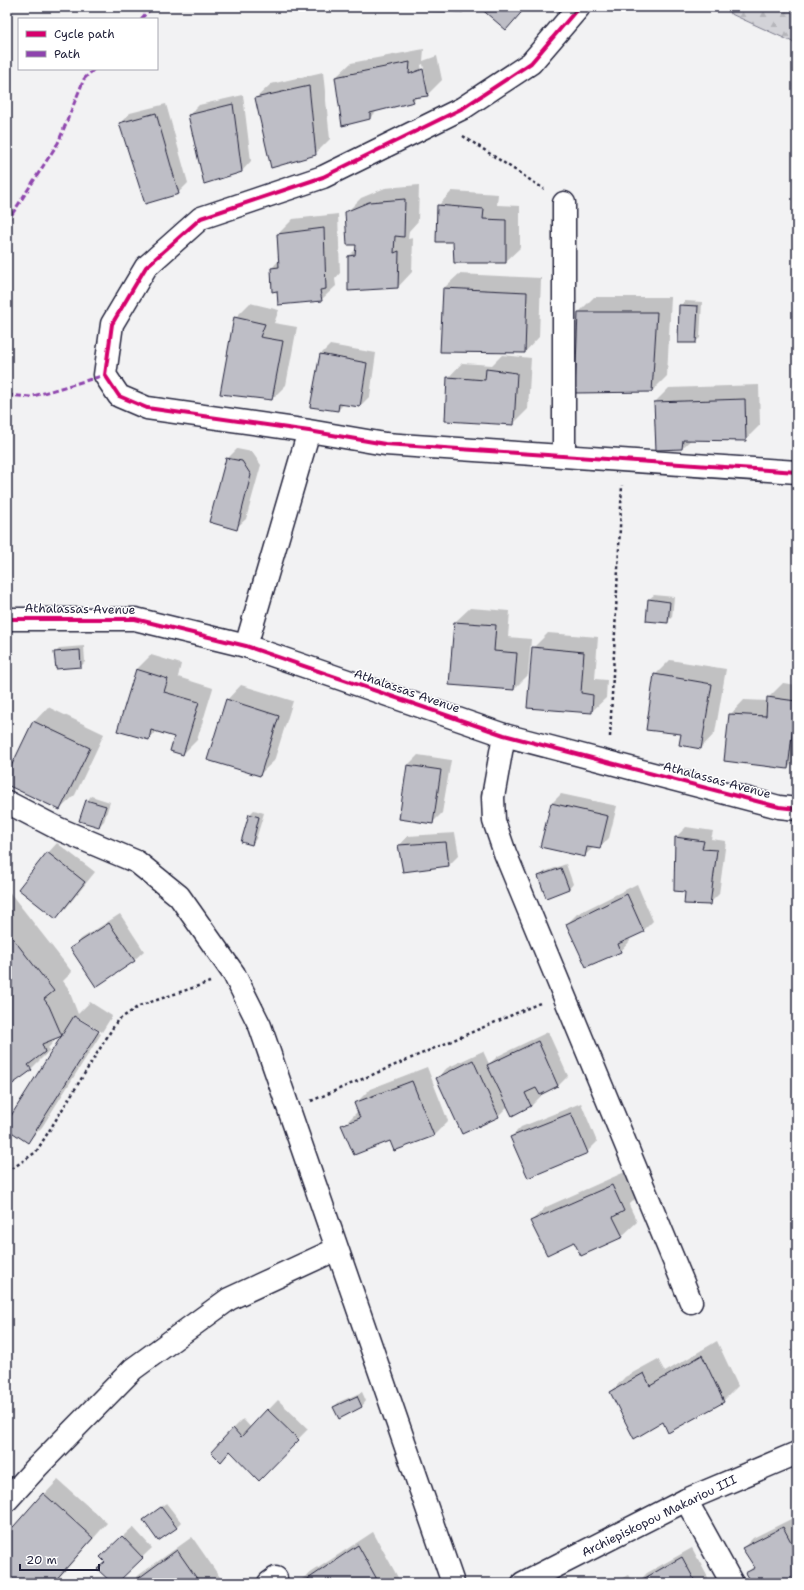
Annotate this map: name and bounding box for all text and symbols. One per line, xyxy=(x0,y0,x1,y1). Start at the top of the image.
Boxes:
legend xyxy=(18,18,158,70)
text: Cycle path xyxy=(54,26,115,42)
text: Path xyxy=(54,46,80,62)
street label: Athalassas Avenue xyxy=(24,600,136,618)
street label: Athalassas Avenue xyxy=(352,665,462,717)
street label: Athalassas Avenue xyxy=(661,758,773,802)
street label: Archiepiskopou Makariou III xyxy=(579,1471,739,1561)
scale bar xyxy=(20,1546,99,1572)
text: 20 m xyxy=(26,1552,57,1568)

